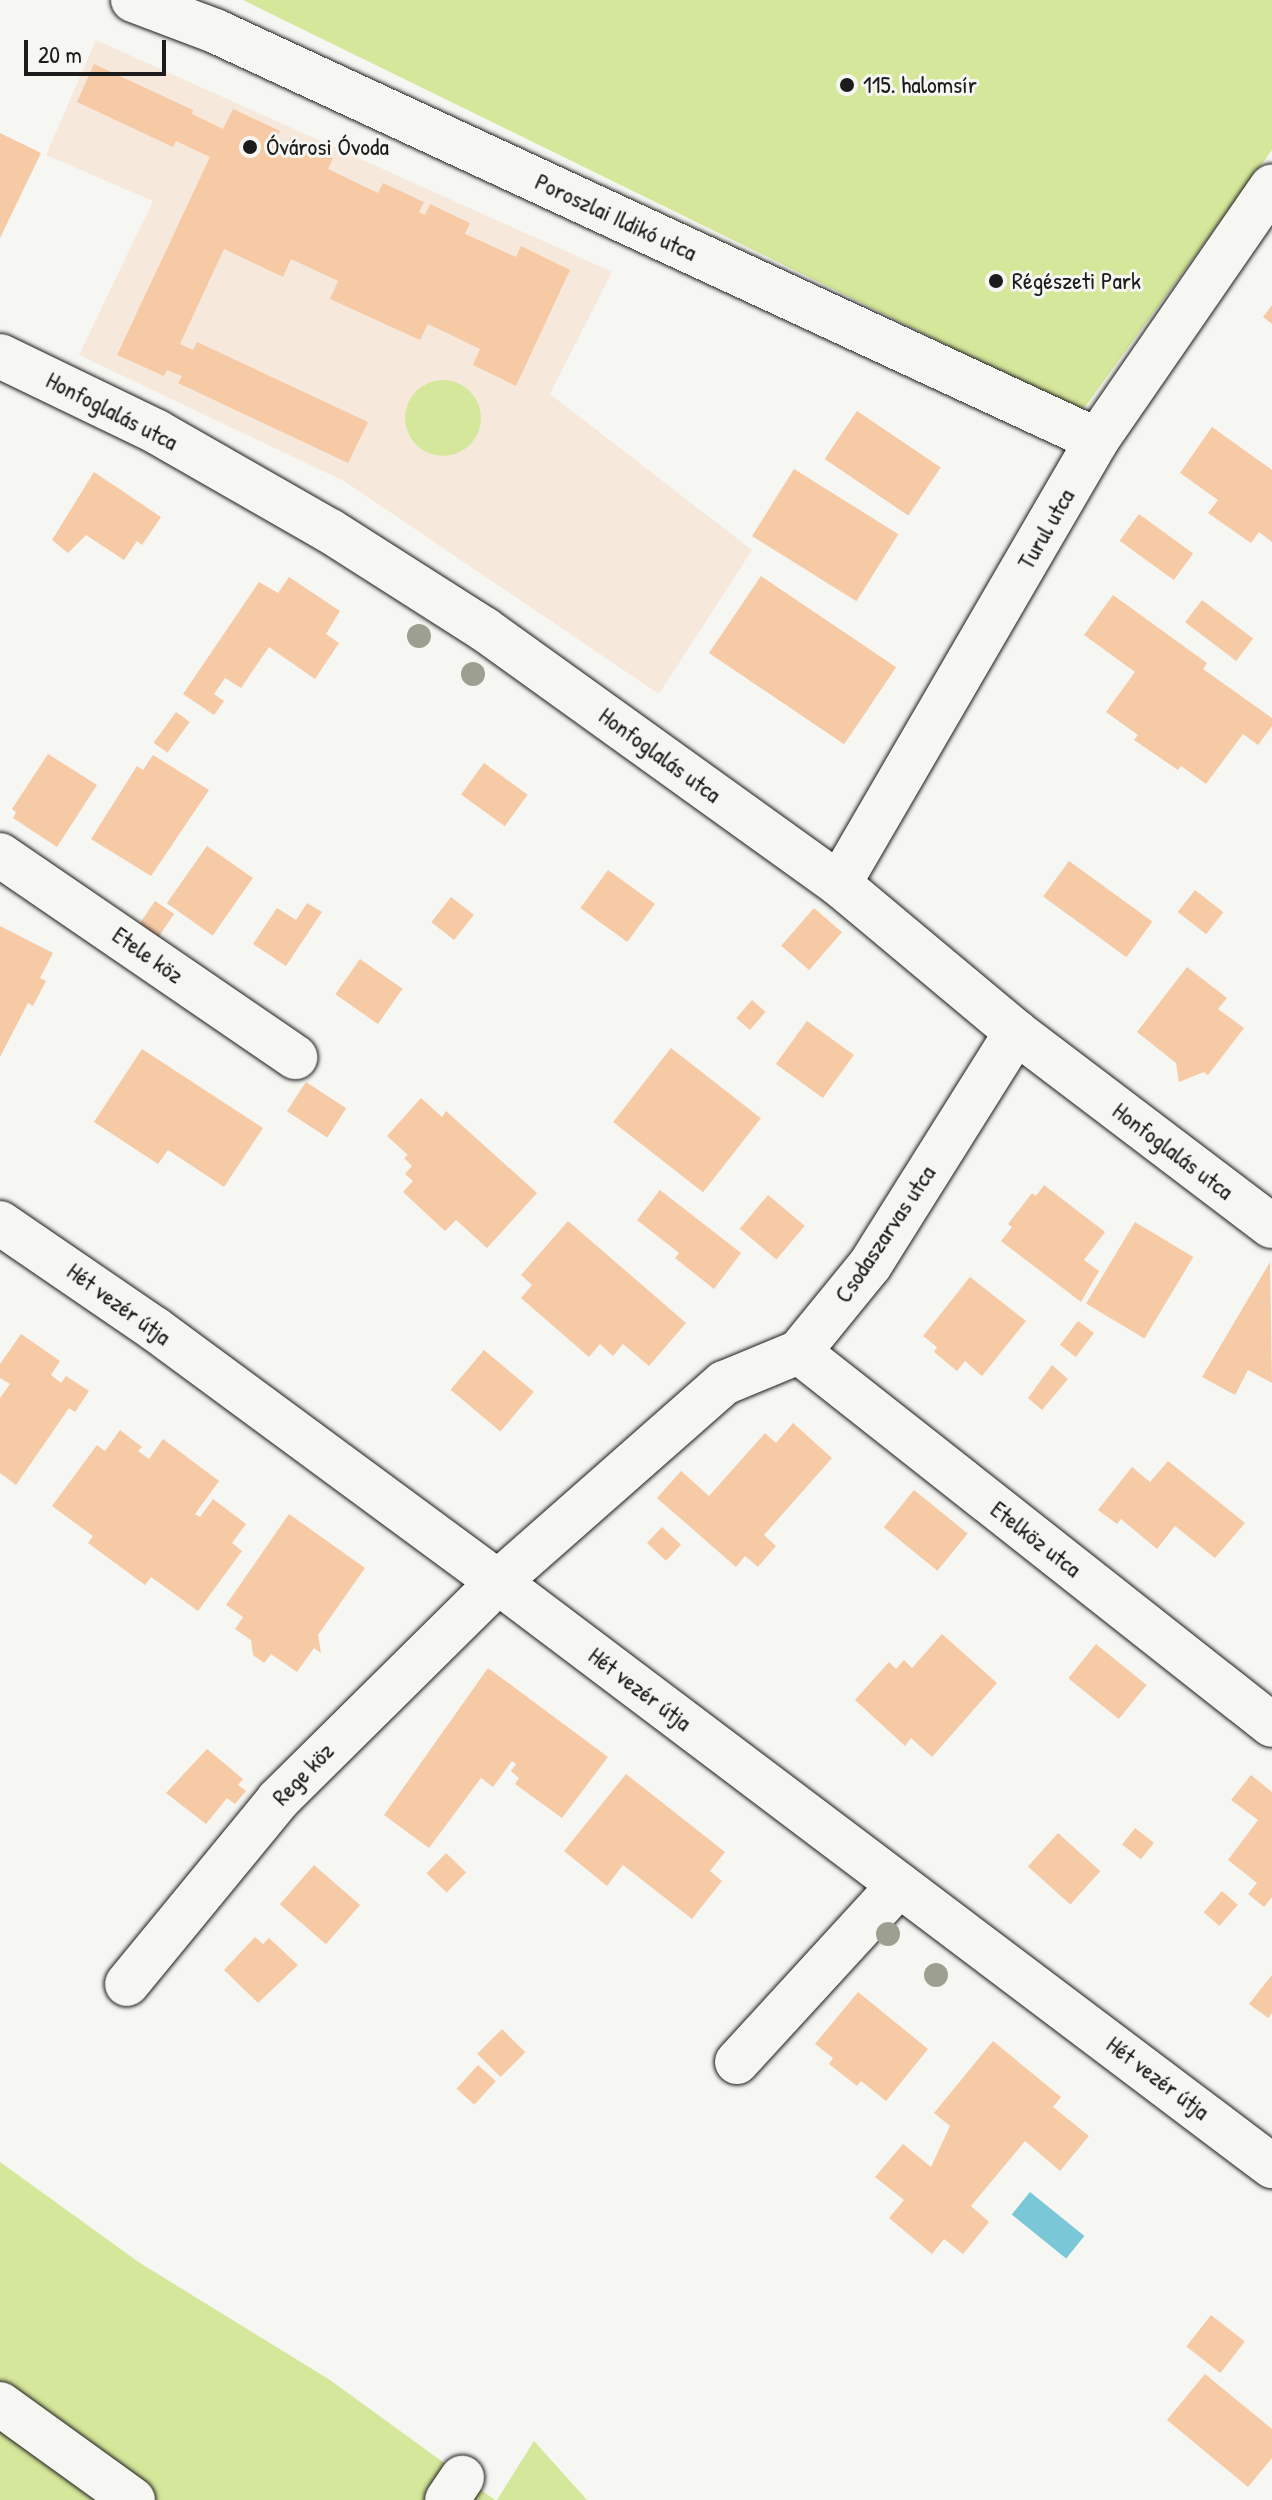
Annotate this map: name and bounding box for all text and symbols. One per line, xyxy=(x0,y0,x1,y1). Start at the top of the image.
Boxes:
scale bar xyxy=(28,24,170,74)
text: 20 m xyxy=(38,38,82,70)
place label: 115. halomsír xyxy=(863,71,977,99)
marker: 115. halomsír xyxy=(838,76,856,94)
place label: Óvárosi Óvoda xyxy=(266,133,389,161)
marker: Óvárosi Óvoda xyxy=(241,138,259,156)
street label: Poroszlai Ildikó utca xyxy=(531,167,701,267)
place label: Régészeti Park xyxy=(1012,267,1141,295)
marker: Régészeti Park xyxy=(987,272,1005,290)
street label: Honfoglalás utca xyxy=(41,366,183,456)
street label: Turul utca xyxy=(1011,484,1081,574)
street label: Honfoglalás utca xyxy=(593,701,727,809)
street label: Etele köz xyxy=(107,920,189,990)
street label: Honfoglalás utca xyxy=(1107,1096,1239,1206)
street label: Csodaszarvas utca xyxy=(829,1160,941,1308)
street label: Hét vezér útja xyxy=(62,1257,176,1351)
street label: Etelköz utca xyxy=(985,1495,1087,1583)
street label: Hét vezér útja xyxy=(583,1641,697,1737)
street label: Rege köz xyxy=(266,1737,340,1811)
street label: Hét vezér útja xyxy=(1101,2030,1215,2126)

